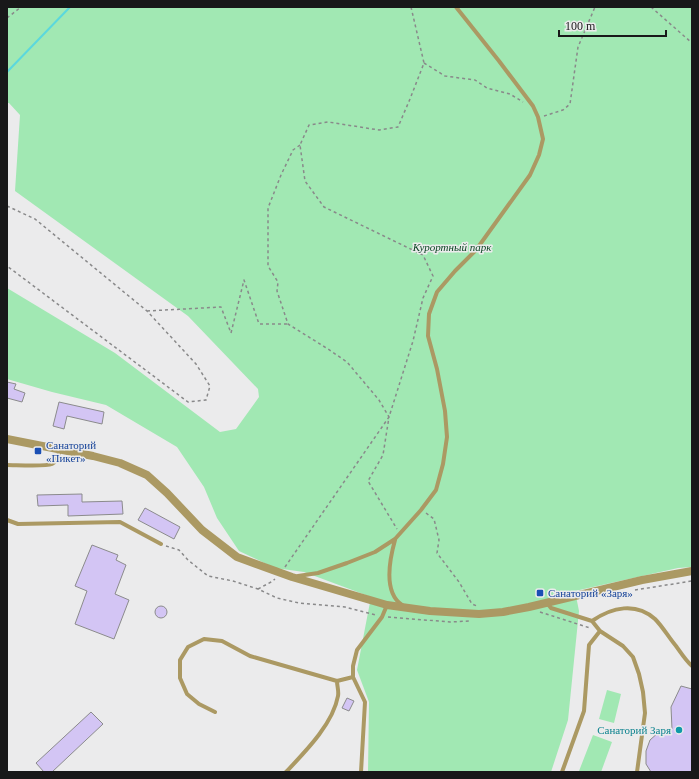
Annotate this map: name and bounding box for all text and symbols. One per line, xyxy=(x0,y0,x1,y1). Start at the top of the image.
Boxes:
scale bar xyxy=(559,12,666,38)
text: 100 m xyxy=(565,19,596,33)
park label: Курортный парк xyxy=(412,241,492,253)
place label: Санаторий «Пикет» xyxy=(46,439,96,464)
marker: Санаторий «Пикет» xyxy=(33,446,43,456)
place label: Санаторий «Заря» xyxy=(548,587,633,599)
marker: Санаторий «Заря» xyxy=(535,588,545,598)
place label: Санаторий Заря xyxy=(597,724,671,736)
marker: Санаторий Заря xyxy=(674,725,684,735)

